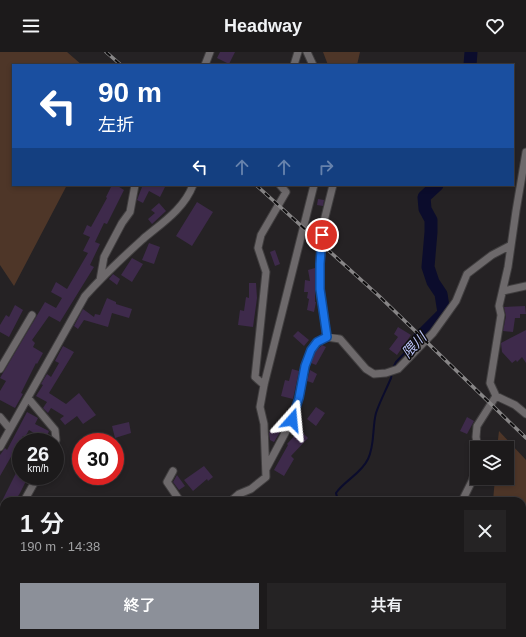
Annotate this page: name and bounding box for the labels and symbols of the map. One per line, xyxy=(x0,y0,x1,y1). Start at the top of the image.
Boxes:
pin xyxy=(305,218,339,252)
water label: 隈川 xyxy=(399,328,431,361)
position arrow xyxy=(271,399,313,441)
speed limit sign: 30 xyxy=(72,433,124,485)

